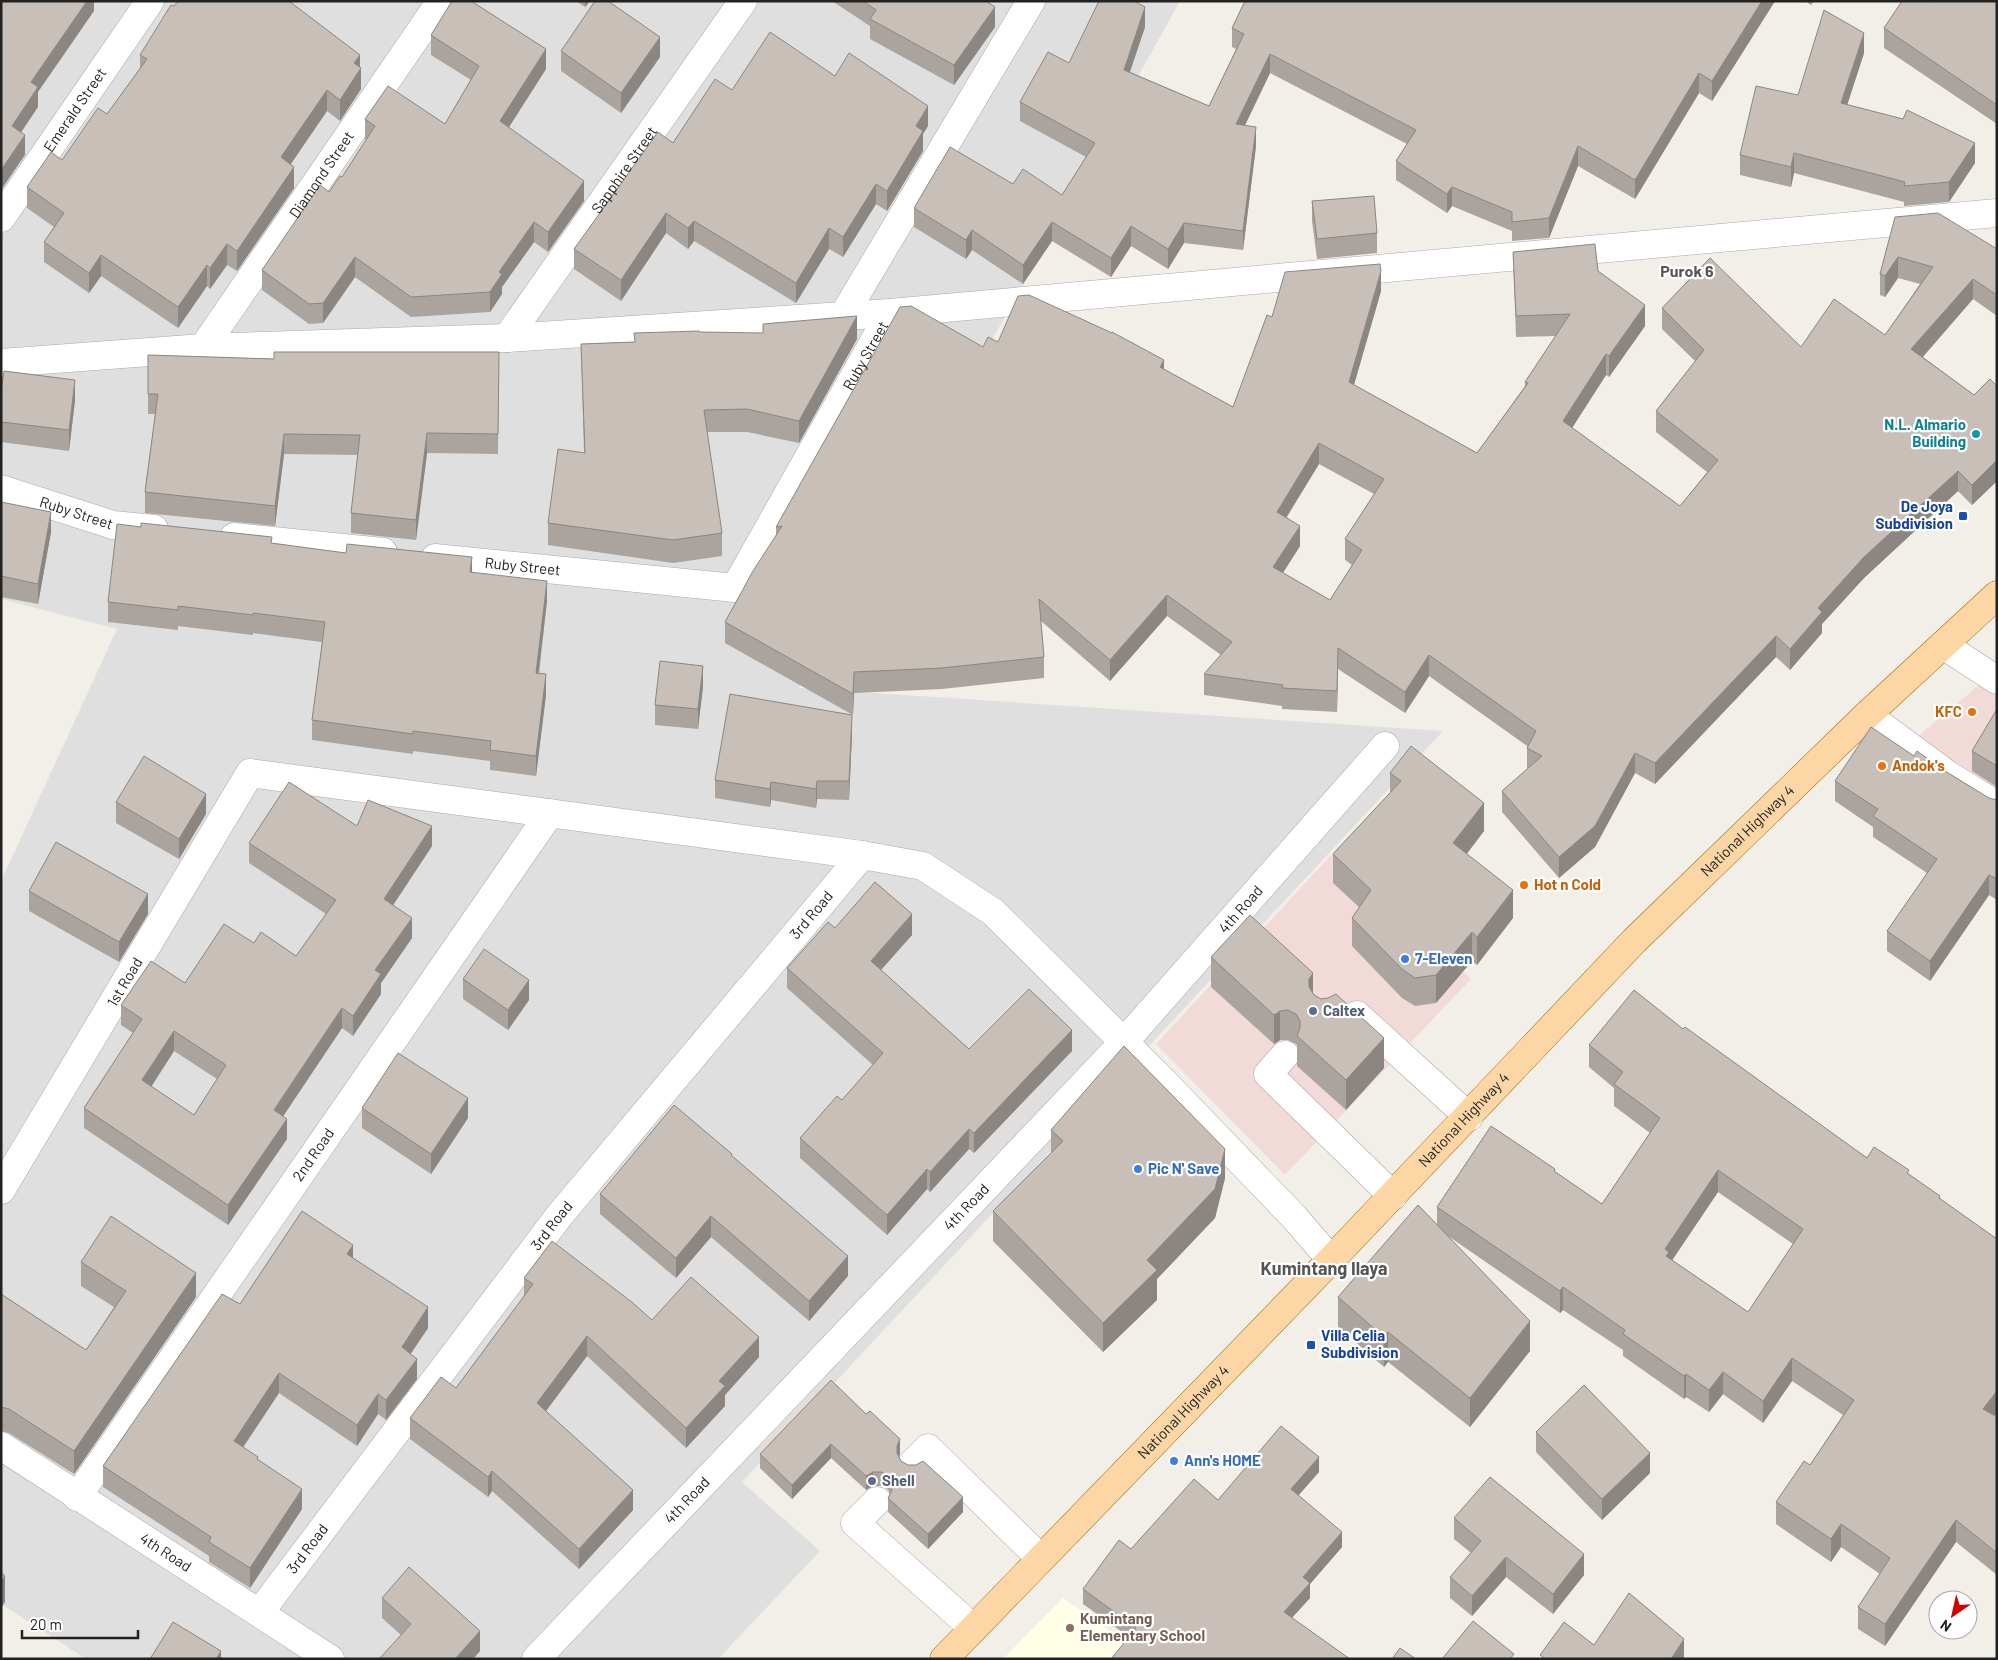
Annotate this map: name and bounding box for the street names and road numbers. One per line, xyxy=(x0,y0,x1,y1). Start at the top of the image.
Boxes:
street label: Emerald Street xyxy=(39,64,110,155)
street label: Sapphire Street xyxy=(587,122,660,217)
street label: Diamond Street xyxy=(285,127,357,221)
street label: Ruby Street xyxy=(838,318,892,393)
street label: Ruby Street xyxy=(37,492,116,532)
street label: Ruby Street xyxy=(484,553,561,579)
street label: National Highway 4 xyxy=(1696,781,1797,880)
street label: 4th Road xyxy=(1214,881,1266,937)
street label: 3rd Road xyxy=(785,887,836,942)
street label: 1st Road xyxy=(103,954,146,1010)
street label: National Highway 4 xyxy=(1414,1068,1512,1170)
street label: 2nd Road xyxy=(288,1124,337,1184)
street label: 4th Road xyxy=(939,1179,992,1234)
street label: 3rd Road xyxy=(526,1197,576,1254)
street label: National Highway 4 xyxy=(1133,1361,1232,1462)
street label: 4th Road xyxy=(660,1473,713,1527)
street label: 3rd Road xyxy=(282,1520,331,1577)
street label: 4th Road xyxy=(137,1528,195,1575)

